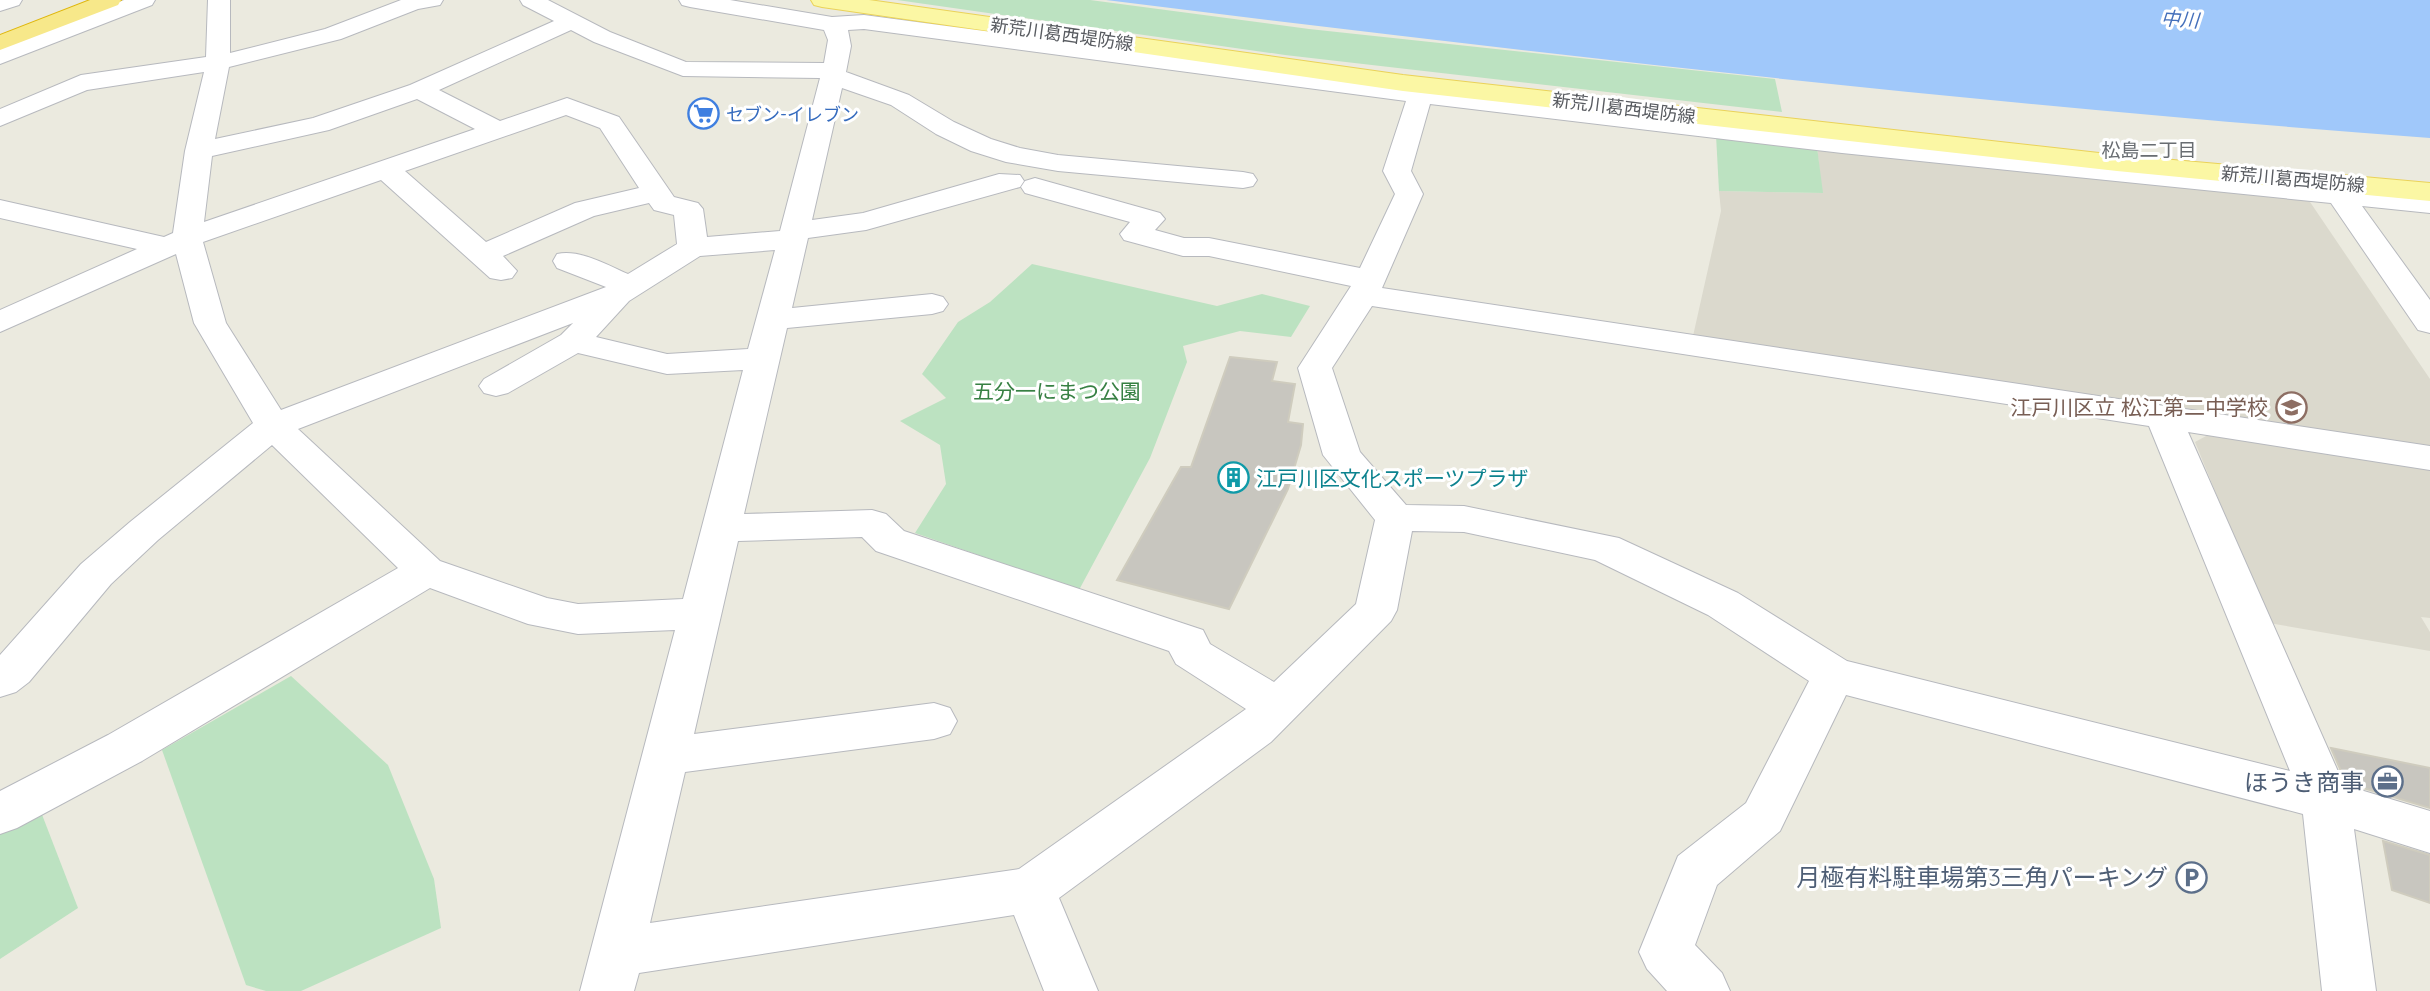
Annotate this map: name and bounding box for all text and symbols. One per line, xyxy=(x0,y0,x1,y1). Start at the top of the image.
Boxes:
water label: 中川 xyxy=(2160,6,2202,32)
street label: 新荒川葛西堤防線 xyxy=(989,13,1135,55)
street label: 新荒川葛西堤防線 xyxy=(1551,88,1697,128)
supermarket icon: セブン-イレブン xyxy=(686,97,720,131)
place label: セブン-イレブン xyxy=(726,103,859,126)
district label: 松島二丁目 xyxy=(2101,138,2197,162)
street label: 新荒川葛西堤防線 xyxy=(2220,161,2366,197)
park label: 五分一にまつ公園 xyxy=(973,378,1141,404)
school or university icon: 江戸川区立 松江第二中学校 xyxy=(2274,390,2308,424)
place label: 江戸川区立 松江第二中学校 xyxy=(2010,394,2268,420)
building icon: 江戸川区文化スポーツプラザ xyxy=(1216,461,1250,495)
place label: 江戸川区文化スポーツプラザ xyxy=(1256,465,1529,491)
office icon: ほうき商事 xyxy=(2370,765,2404,799)
place label: ほうき商事 xyxy=(2244,767,2364,797)
parking icon: 月極有料駐車場第3三角パーキング xyxy=(2174,860,2208,894)
place label: 月極有料駐車場第3三角パーキング xyxy=(1796,862,2168,892)

